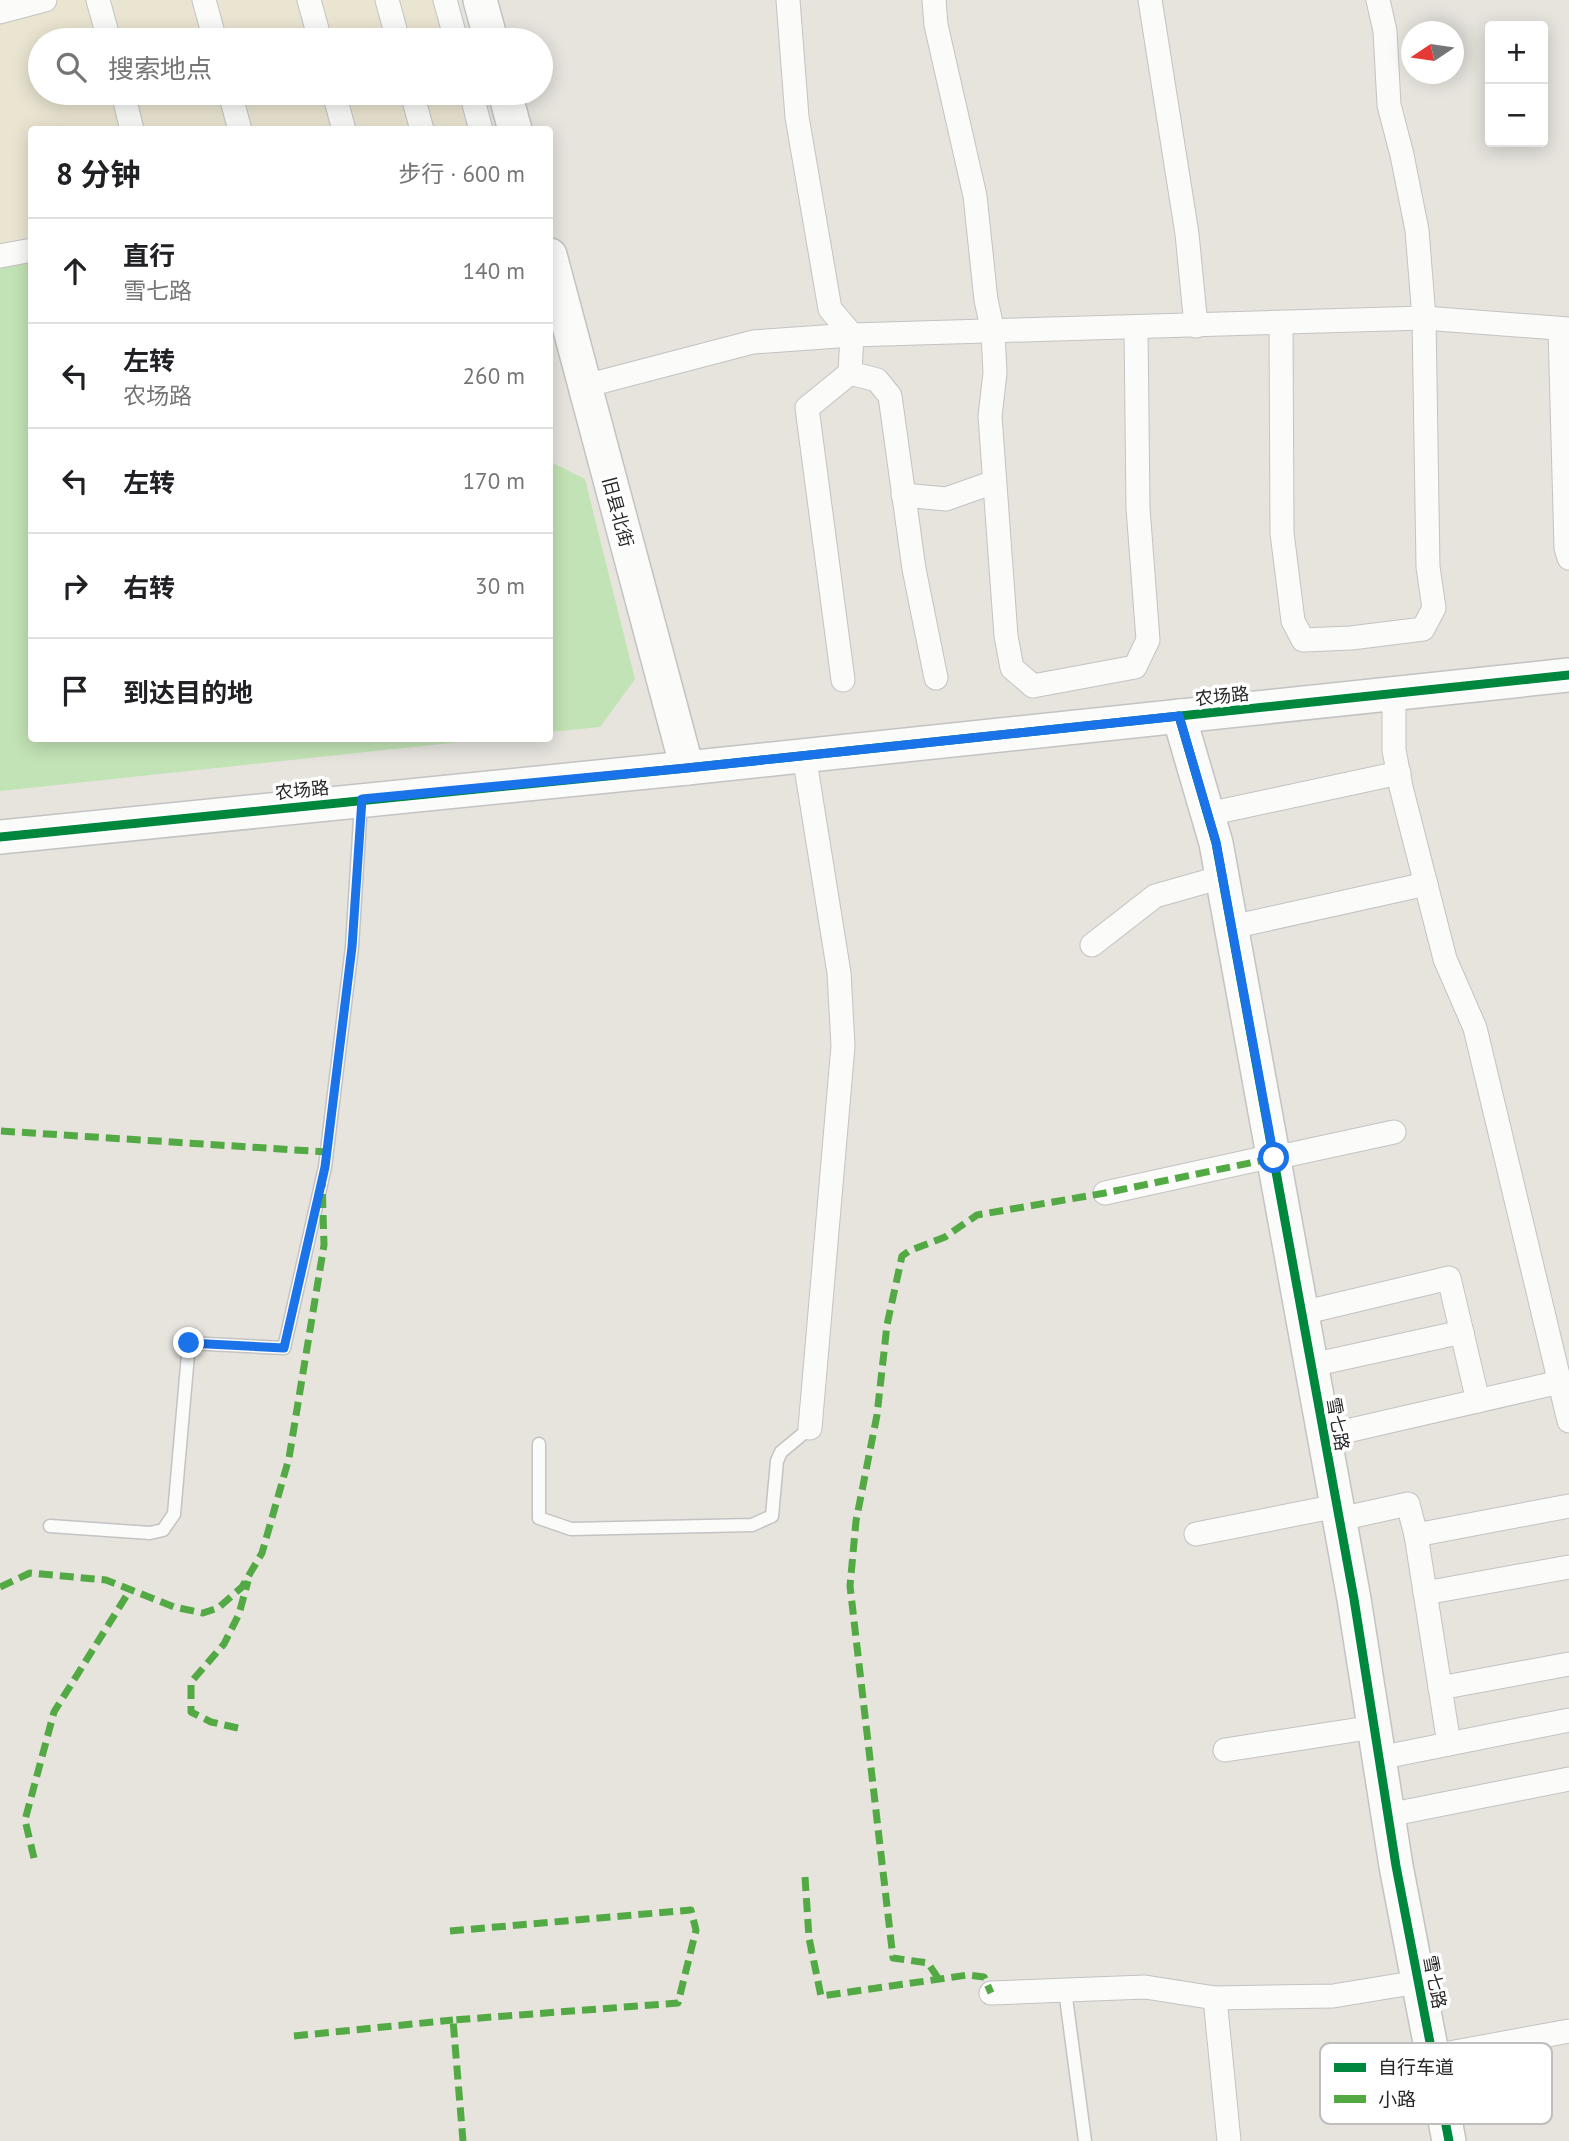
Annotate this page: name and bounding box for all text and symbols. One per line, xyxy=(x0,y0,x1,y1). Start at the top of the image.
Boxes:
north arrow xyxy=(1401,21,1464,84)
map controls xyxy=(1485,21,1548,147)
button: + xyxy=(1485,21,1548,84)
search box xyxy=(28,28,553,105)
icon: search xyxy=(52,48,90,86)
text: 搜索地点 xyxy=(108,52,212,85)
button: − xyxy=(1485,84,1548,147)
text: 8 分钟 xyxy=(56,154,141,193)
text: 步行 · 600 m xyxy=(398,159,525,188)
text: 直行 xyxy=(123,239,175,272)
icon: ahead xyxy=(56,252,94,290)
text: 140 m xyxy=(463,256,525,285)
text: 雪七路 xyxy=(123,276,192,305)
text: 左转 xyxy=(123,344,175,377)
icon: left xyxy=(56,357,94,395)
text: 260 m xyxy=(463,361,525,390)
text: 农场路 xyxy=(123,381,192,410)
icon: left xyxy=(56,462,94,500)
text: 左转 xyxy=(123,466,175,499)
text: 170 m xyxy=(463,466,525,495)
street label: 旧县北街 xyxy=(598,474,638,550)
icon: right xyxy=(56,567,94,605)
text: 右转 xyxy=(123,571,175,604)
text: 30 m xyxy=(475,571,525,600)
icon: arrive xyxy=(56,672,94,710)
text: 到达目的地 xyxy=(123,676,253,709)
street label: 农场路 xyxy=(1194,682,1250,710)
street label: 农场路 xyxy=(274,776,330,804)
route start xyxy=(1258,1142,1289,1173)
route end xyxy=(173,1327,204,1358)
street label: 雪七路 xyxy=(1322,1395,1354,1453)
street label: 雪七路 xyxy=(1419,1953,1451,2011)
legend xyxy=(1320,2043,1552,2124)
text: 自行车道 xyxy=(1378,2055,1454,2079)
text: 小路 xyxy=(1378,2087,1416,2111)

